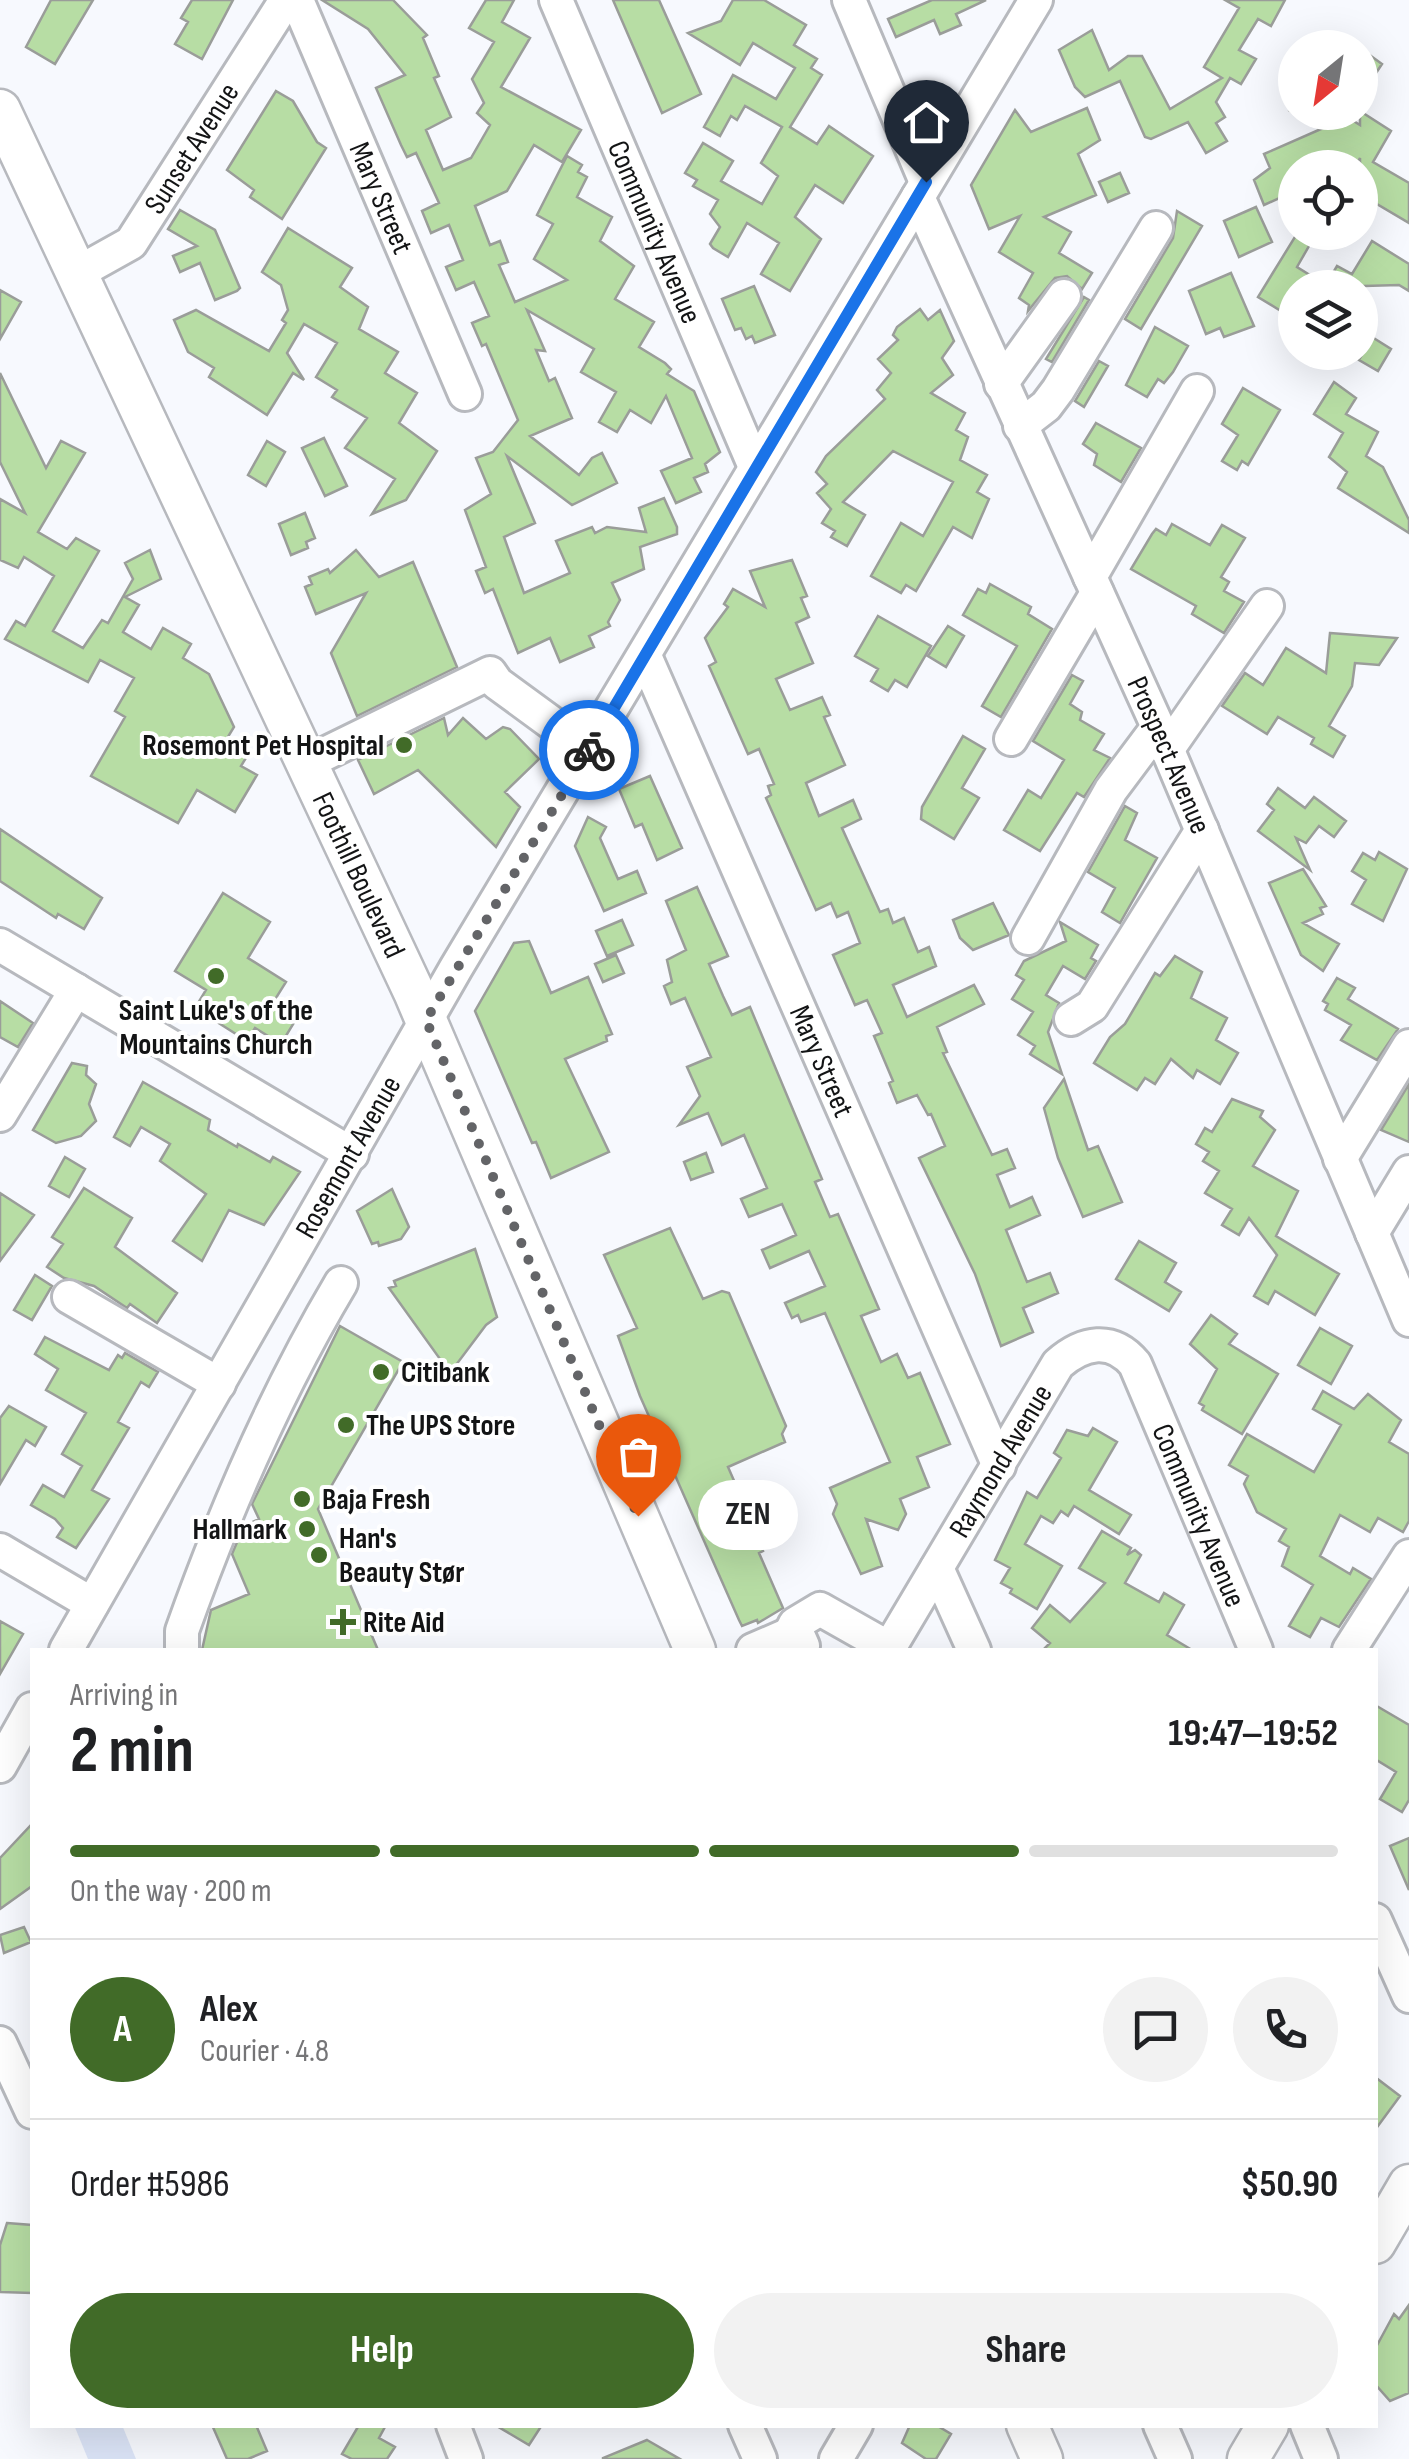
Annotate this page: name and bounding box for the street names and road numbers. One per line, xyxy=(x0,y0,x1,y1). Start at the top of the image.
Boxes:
street label: Sunset Avenue xyxy=(137,77,247,221)
street label: Community Avenue xyxy=(599,135,709,329)
street label: Mary Street xyxy=(341,137,420,259)
street label: Prospect Avenue xyxy=(1119,671,1218,839)
street label: Foothill Boulevard xyxy=(304,787,412,964)
street label: Mary Street xyxy=(781,1000,861,1123)
street label: Rosemont Avenue xyxy=(288,1070,409,1245)
street label: Raymond Avenue xyxy=(942,1378,1061,1544)
street label: Community Avenue xyxy=(1143,1419,1253,1613)

